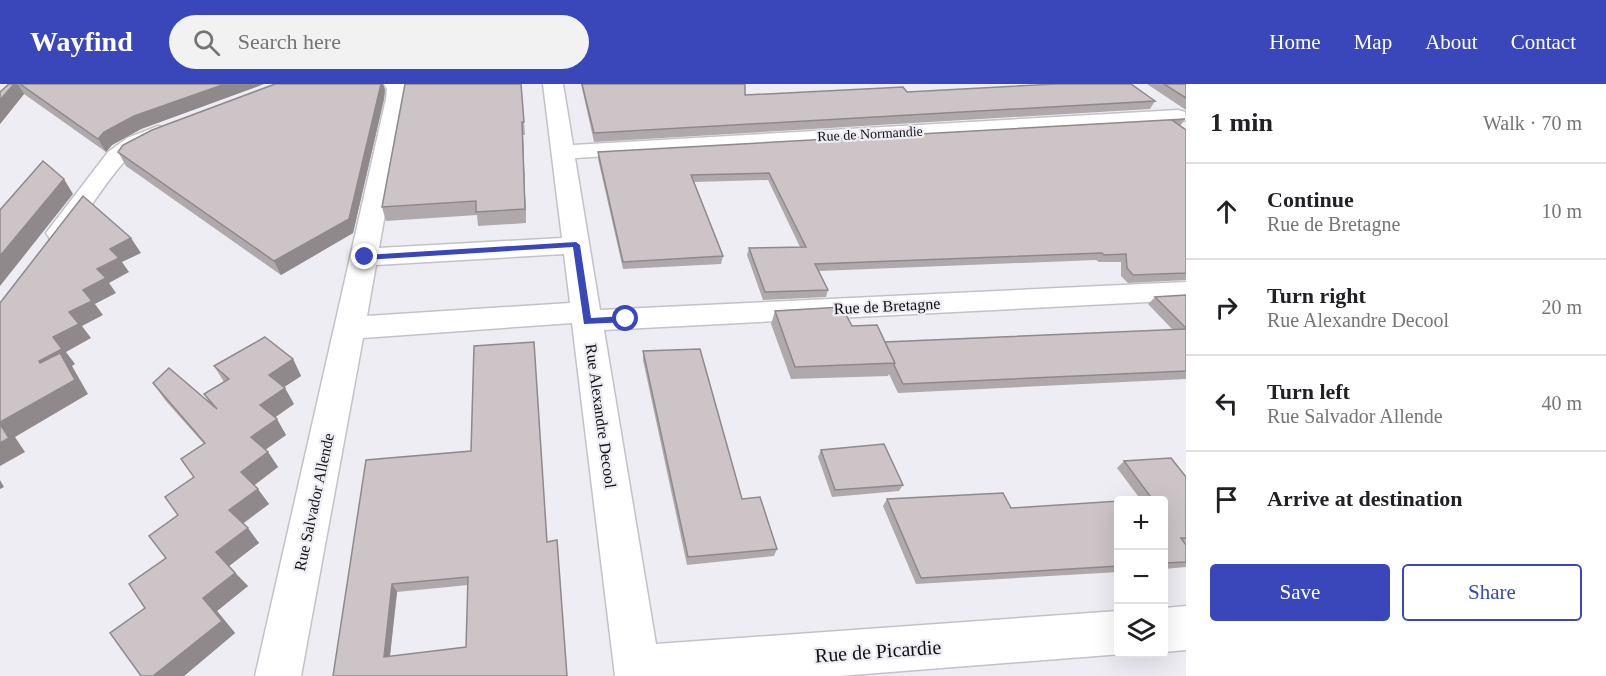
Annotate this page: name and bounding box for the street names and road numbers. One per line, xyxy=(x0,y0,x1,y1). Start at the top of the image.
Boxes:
street label: Rue de Normandie xyxy=(817,124,923,144)
street label: Rue de Bretagne xyxy=(833,295,941,318)
street label: Rue Alexandre Decool xyxy=(582,343,620,490)
street label: Rue Salvador Allende xyxy=(291,432,337,572)
street label: Rue de Picardie xyxy=(814,636,942,666)

